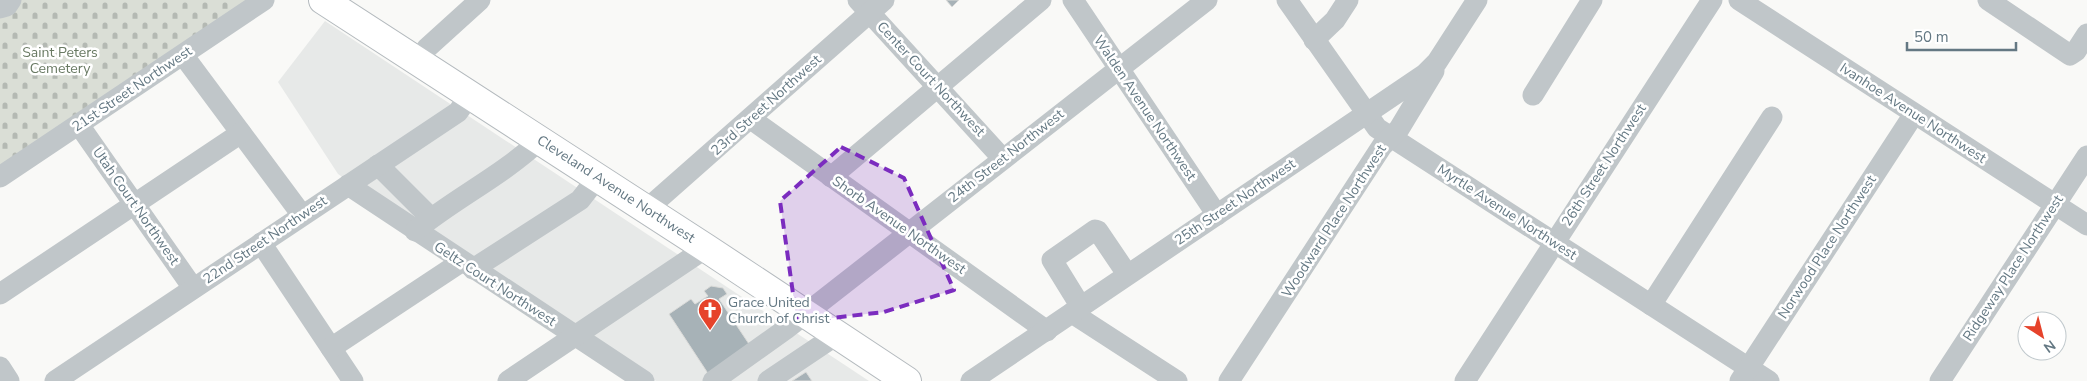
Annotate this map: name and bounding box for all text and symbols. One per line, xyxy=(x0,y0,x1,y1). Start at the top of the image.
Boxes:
street label: Center Court Northwest xyxy=(873,17,989,141)
scale bar xyxy=(1907,20,2016,52)
text: 50 m xyxy=(1914,27,1949,47)
street label: Walden Avenue Northwest xyxy=(1089,32,1201,184)
street label: 21st Street Northwest xyxy=(68,42,196,136)
park label: Saint Peters Cemetery xyxy=(22,43,98,78)
street label: 23rd Street Northwest xyxy=(707,50,825,160)
street label: Ivanhoe Avenue Northwest xyxy=(1836,58,1990,168)
street label: 26th Street Northwest xyxy=(1557,100,1651,230)
street label: 24th Street Northwest xyxy=(944,105,1068,207)
street label: Cleveland Avenue Northwest xyxy=(533,131,699,247)
street label: Woodward Place Northwest xyxy=(1277,141,1391,301)
street label: Utah Court Northwest xyxy=(88,143,184,269)
street label: 25th Street Northwest xyxy=(1171,154,1299,250)
street label: Myrtle Avenue Northwest xyxy=(1434,160,1581,264)
street label: Shorb Avenue Northwest xyxy=(828,172,970,279)
street label: Norwood Place Northwest xyxy=(1773,172,1881,322)
street label: 22nd Street Northwest xyxy=(199,191,331,289)
street label: Ridgeway Place Northwest xyxy=(1958,191,2068,345)
street label: Geltz Court Northwest xyxy=(430,237,560,331)
place label: Grace United Church of Christ xyxy=(728,293,829,328)
church icon: Grace United Church of Christ xyxy=(697,297,723,331)
north arrow xyxy=(2017,311,2067,361)
text: N xyxy=(2040,335,2059,357)

